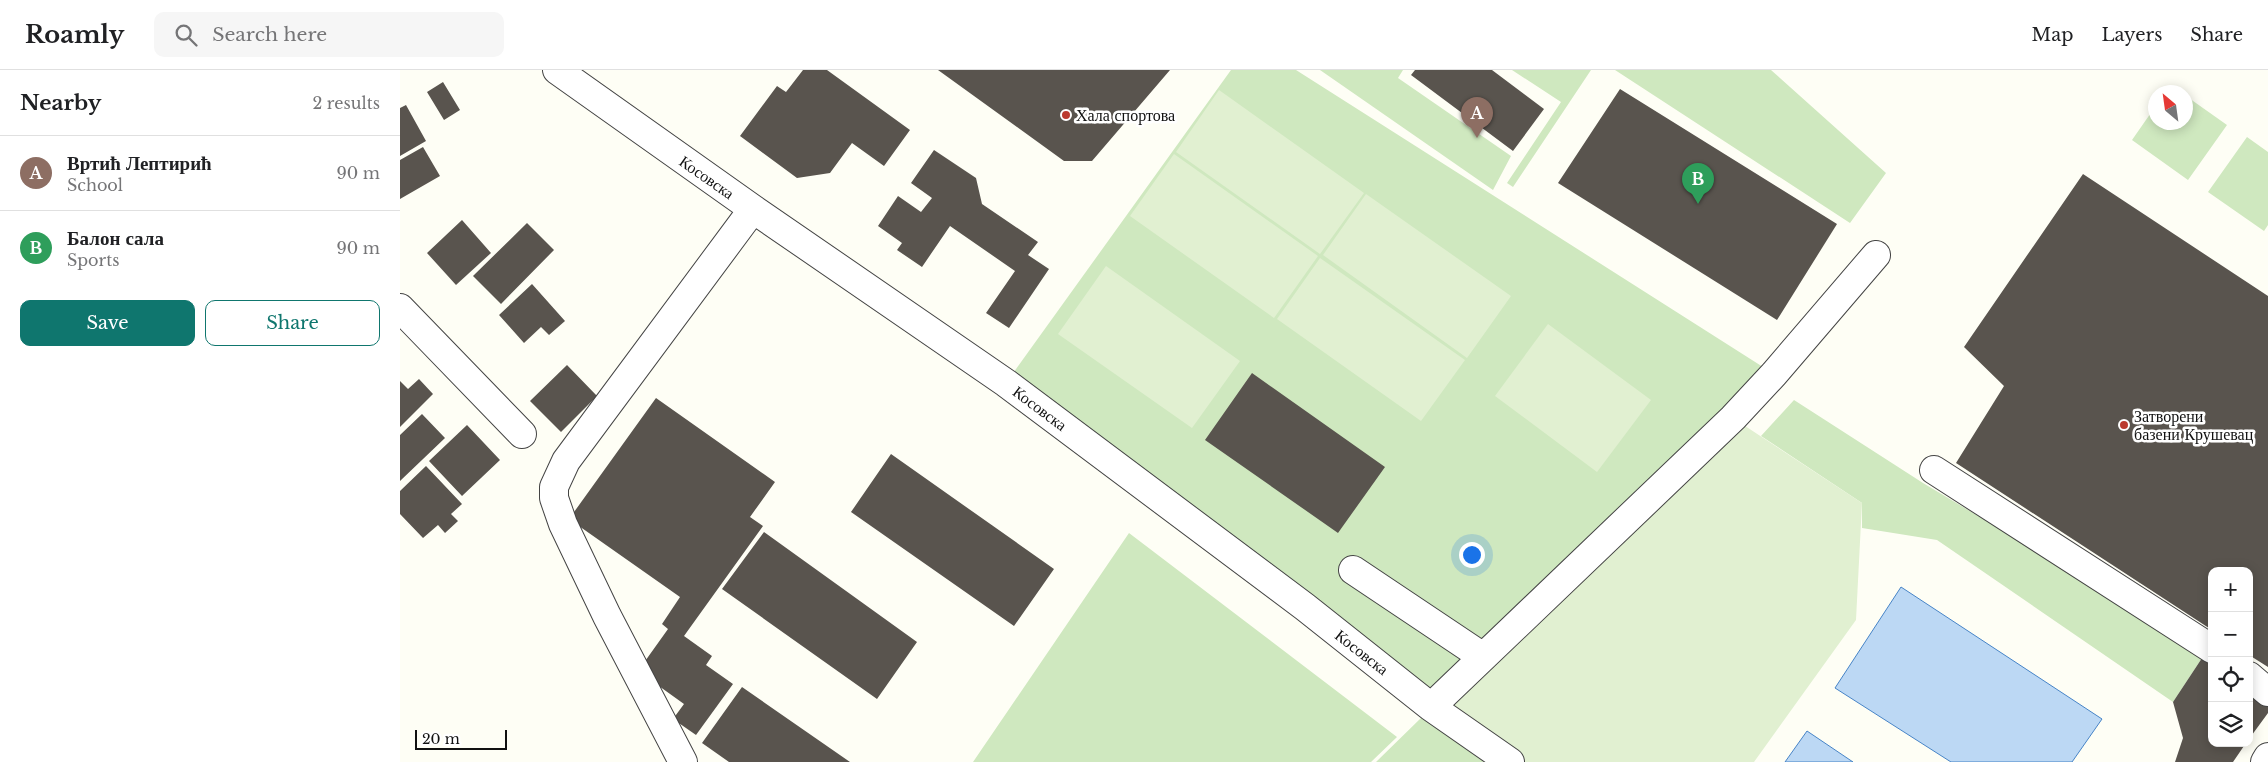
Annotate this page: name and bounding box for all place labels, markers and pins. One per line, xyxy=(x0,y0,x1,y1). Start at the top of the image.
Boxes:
pin: A xyxy=(1461,97,1493,138)
place label: Хала спортова xyxy=(1076,105,1175,125)
marker: Хала спортова xyxy=(1060,109,1072,121)
pin: B xyxy=(1682,163,1714,204)
place label: Затворени базени Крушевац xyxy=(2134,406,2254,444)
marker: Затворени базени Крушевац xyxy=(2118,419,2130,431)

